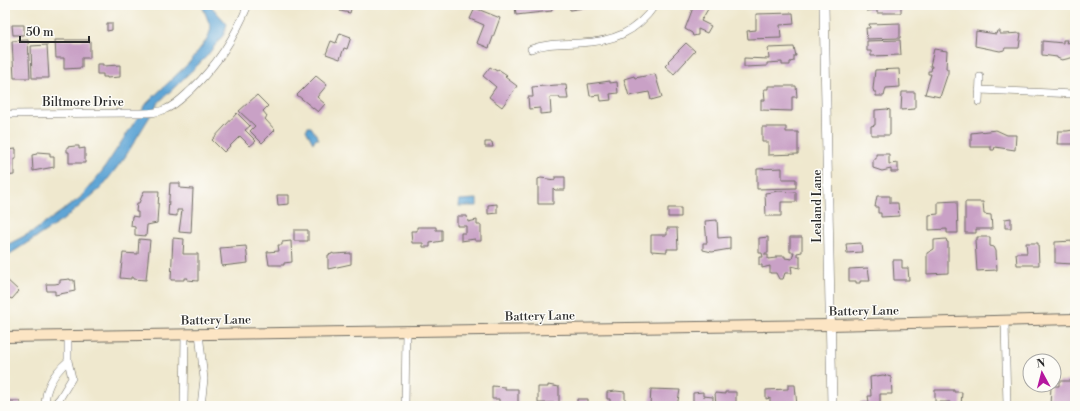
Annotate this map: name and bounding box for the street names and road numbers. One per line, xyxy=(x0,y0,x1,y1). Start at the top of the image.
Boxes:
street label: Biltmore Drive xyxy=(41,95,124,110)
street label: Lealand Lane xyxy=(810,169,825,243)
street label: Battery Lane xyxy=(828,303,899,320)
street label: Battery Lane xyxy=(504,308,575,325)
street label: Battery Lane xyxy=(180,312,251,329)

